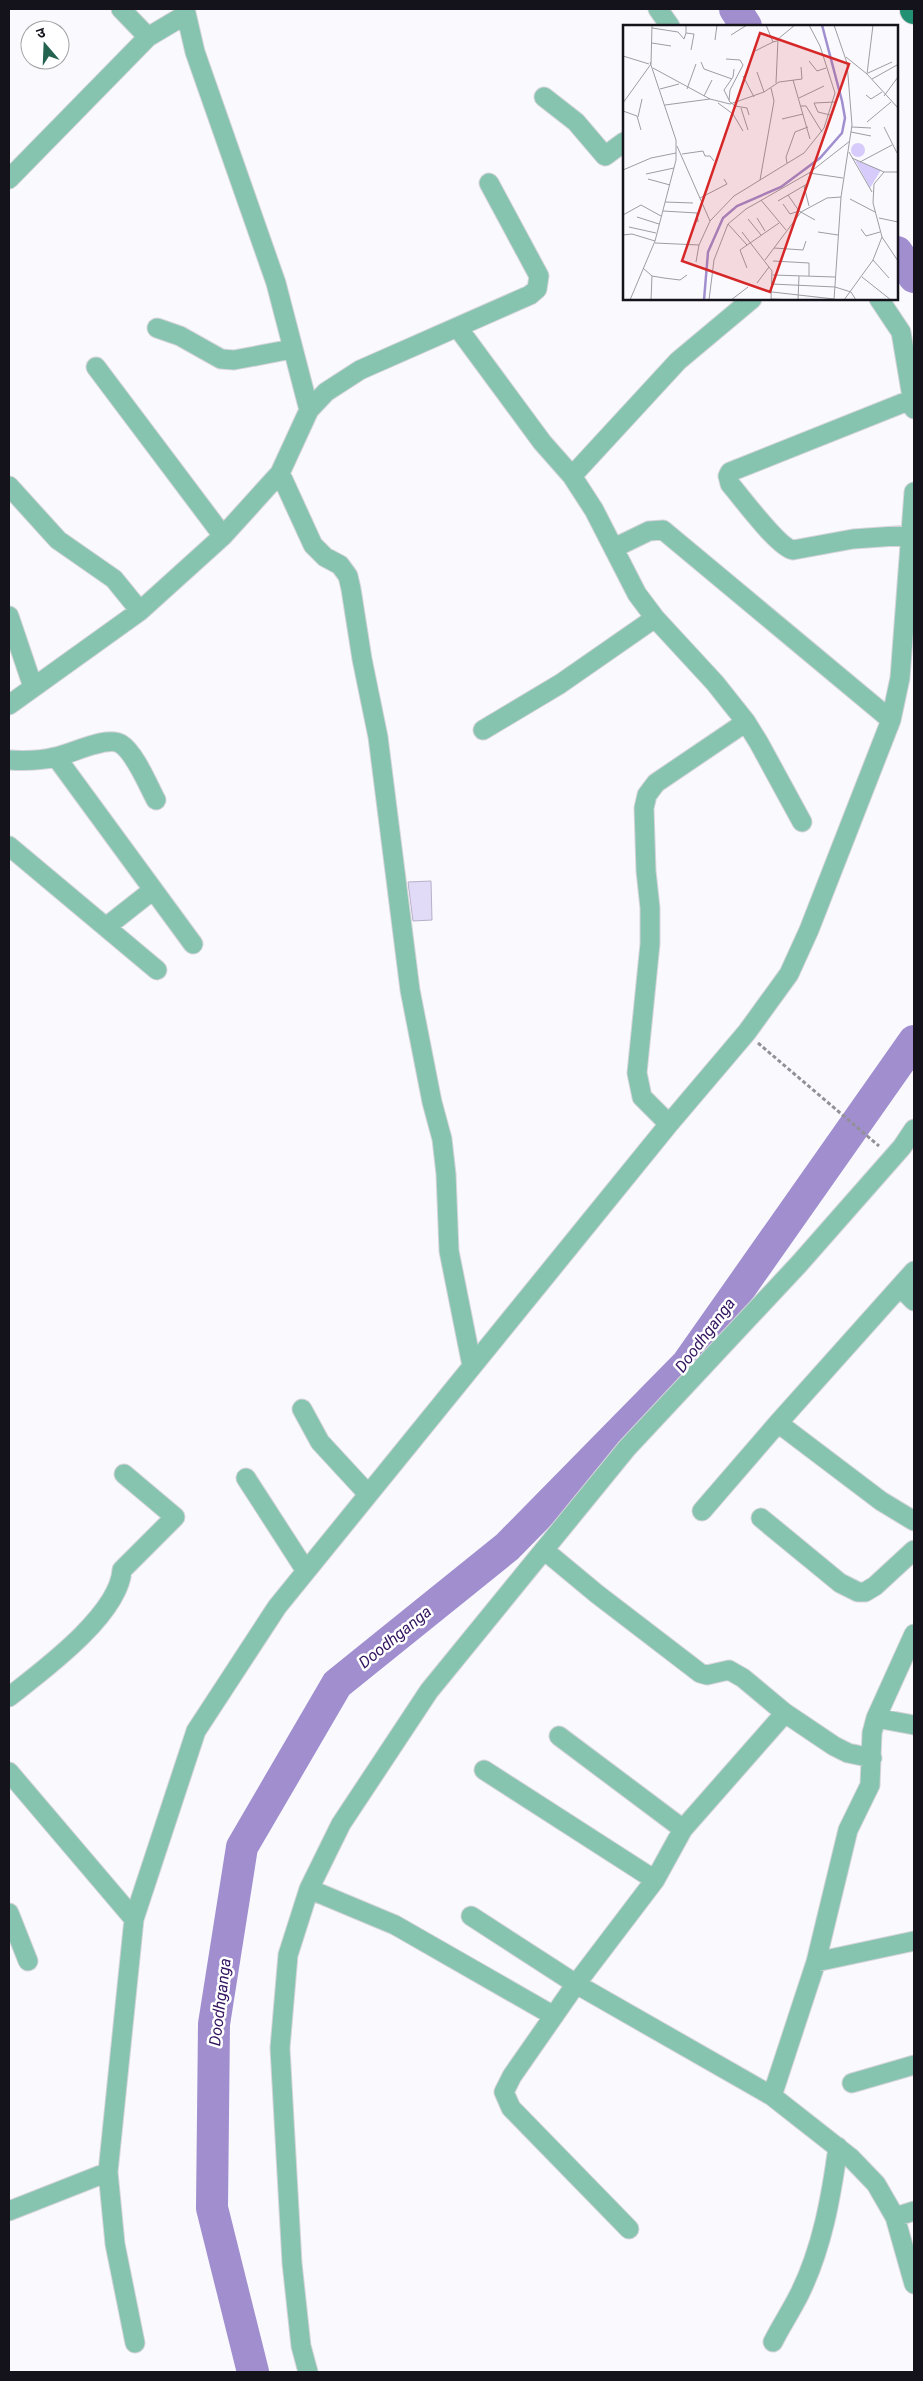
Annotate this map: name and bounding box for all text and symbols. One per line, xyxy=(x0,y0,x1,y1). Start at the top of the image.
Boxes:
north arrow xyxy=(20,20,70,70)
text: उ xyxy=(34,24,48,42)
inset map xyxy=(623,25,898,300)
water label: Doodhganga xyxy=(671,1294,739,1376)
water label: Doodhganga xyxy=(355,1602,435,1672)
water label: Doodhganga xyxy=(205,1957,235,2047)

